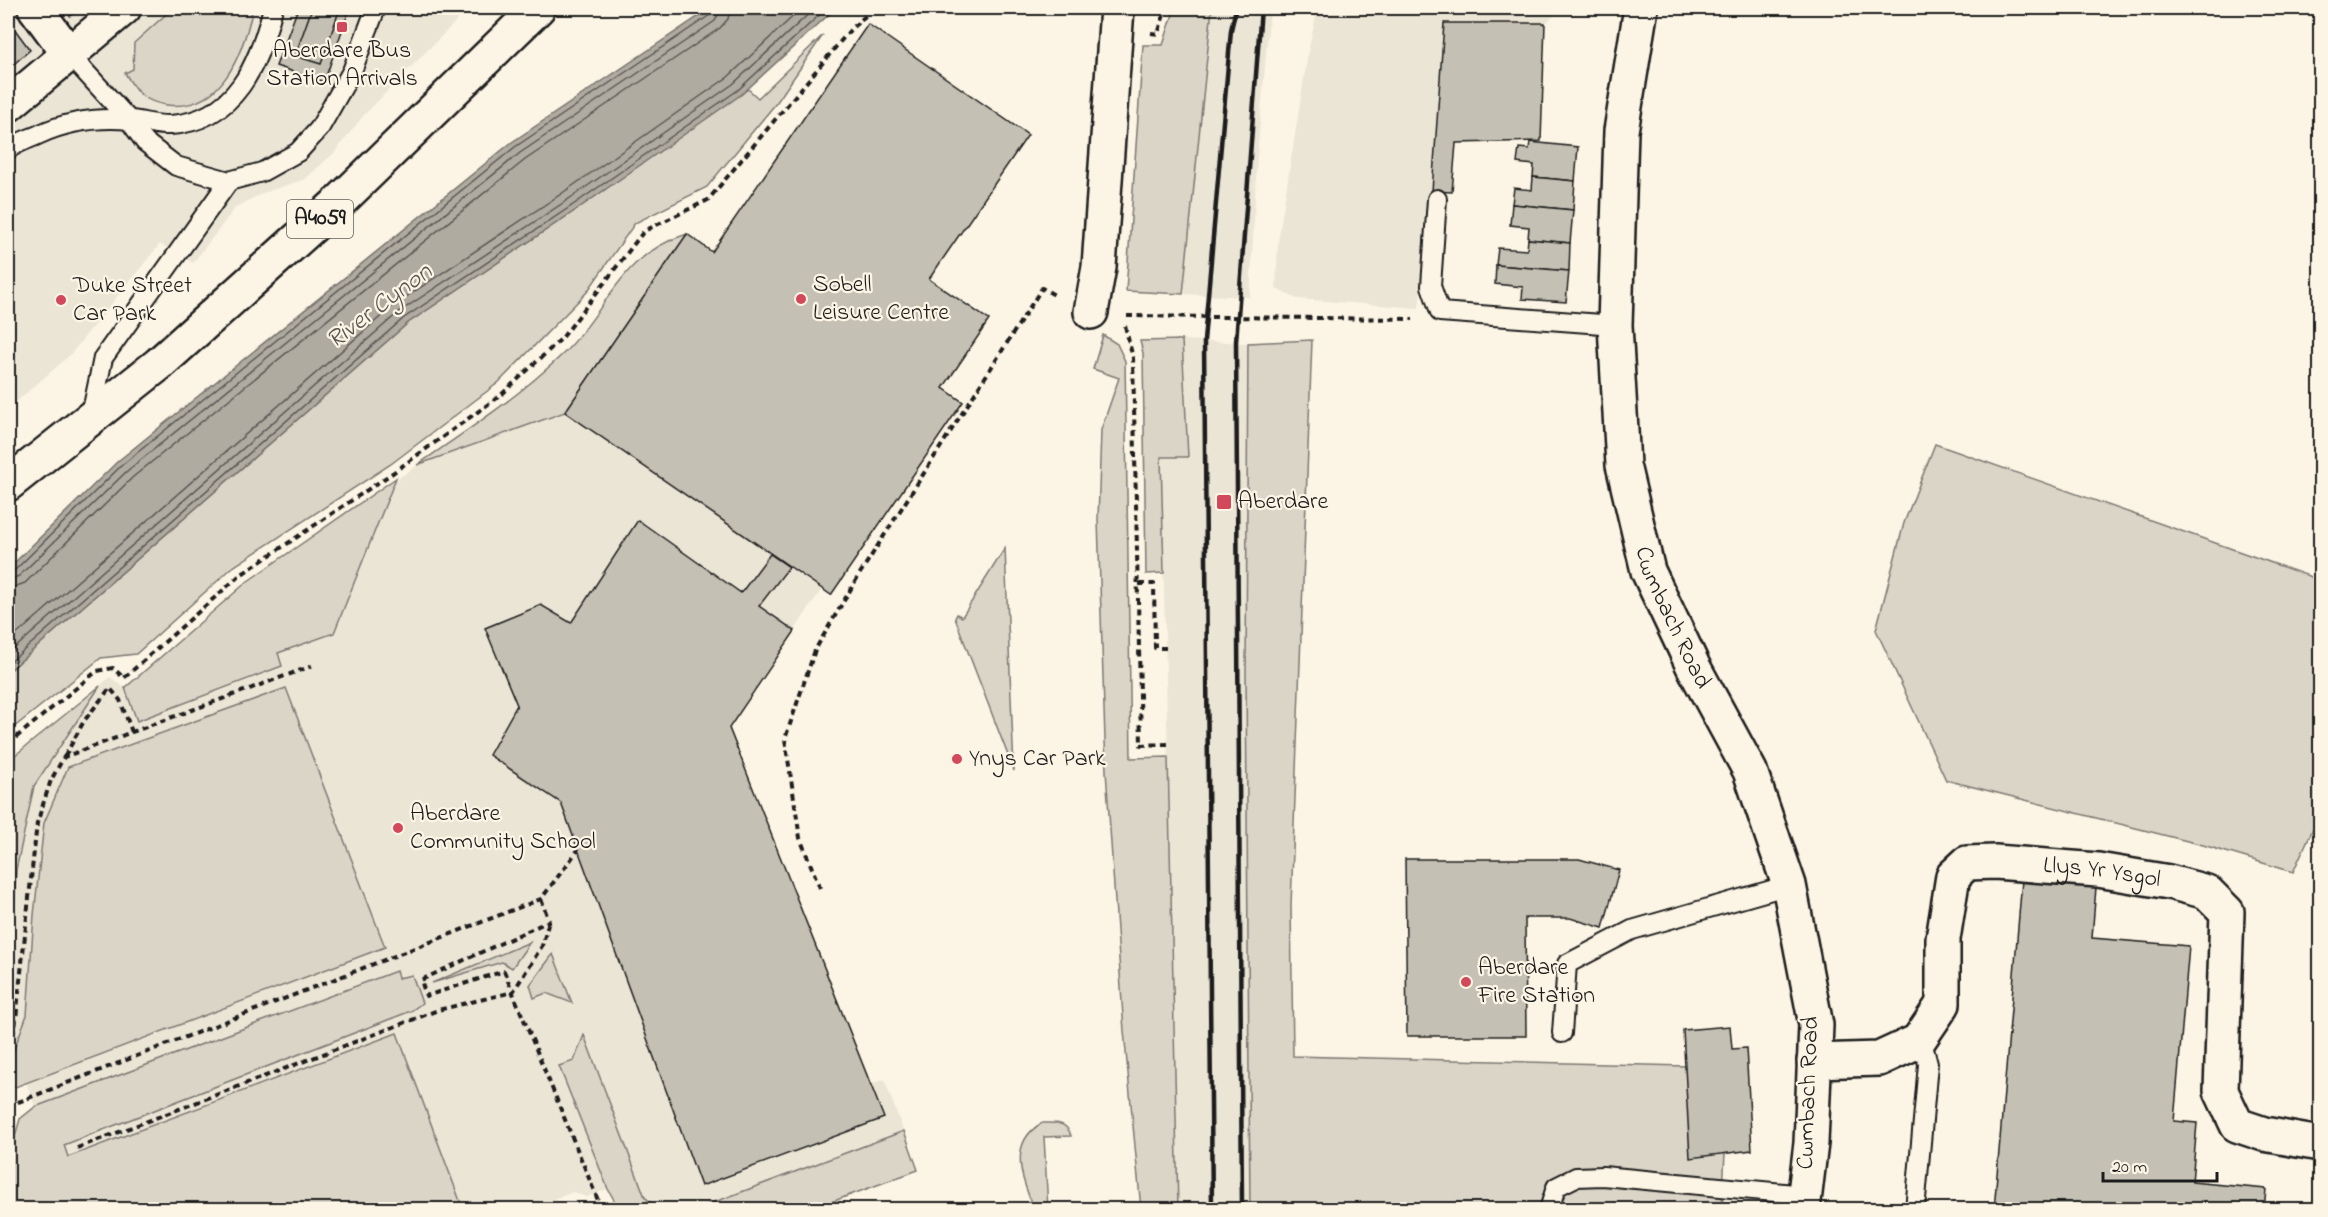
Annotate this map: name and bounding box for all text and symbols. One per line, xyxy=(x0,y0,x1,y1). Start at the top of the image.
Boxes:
marker: Aberdare Bus Station Arrivals xyxy=(335,20,349,34)
place label: Aberdare Bus Station Arrivals xyxy=(266,34,418,97)
road number: A4059 xyxy=(287,200,353,238)
water label: River Cynon xyxy=(319,254,442,359)
place label: Sobell Leisure Centre xyxy=(813,268,949,331)
place label: Duke Street Car Park xyxy=(72,269,192,332)
marker: Sobell Leisure Centre xyxy=(794,292,808,306)
marker: Duke Street Car Park xyxy=(54,293,68,307)
place label: Aberdare xyxy=(1238,485,1329,520)
marker: Aberdare xyxy=(1215,493,1233,511)
street label: Cwmbach Road xyxy=(1625,543,1720,696)
place label: Ynys Car Park xyxy=(969,742,1106,778)
marker: Ynys Car Park xyxy=(950,752,964,766)
place label: Aberdare Community School xyxy=(410,797,596,861)
marker: Aberdare Community School xyxy=(391,821,405,835)
street label: Llys Yr Ysgol xyxy=(2042,848,2163,898)
place label: Aberdare Fire Station xyxy=(1477,951,1595,1014)
marker: Aberdare Fire Station xyxy=(1459,975,1473,989)
street label: Cwmbach Road xyxy=(1789,1015,1829,1170)
scale bar xyxy=(2103,1145,2217,1183)
text: 20 m xyxy=(2112,1155,2147,1181)

